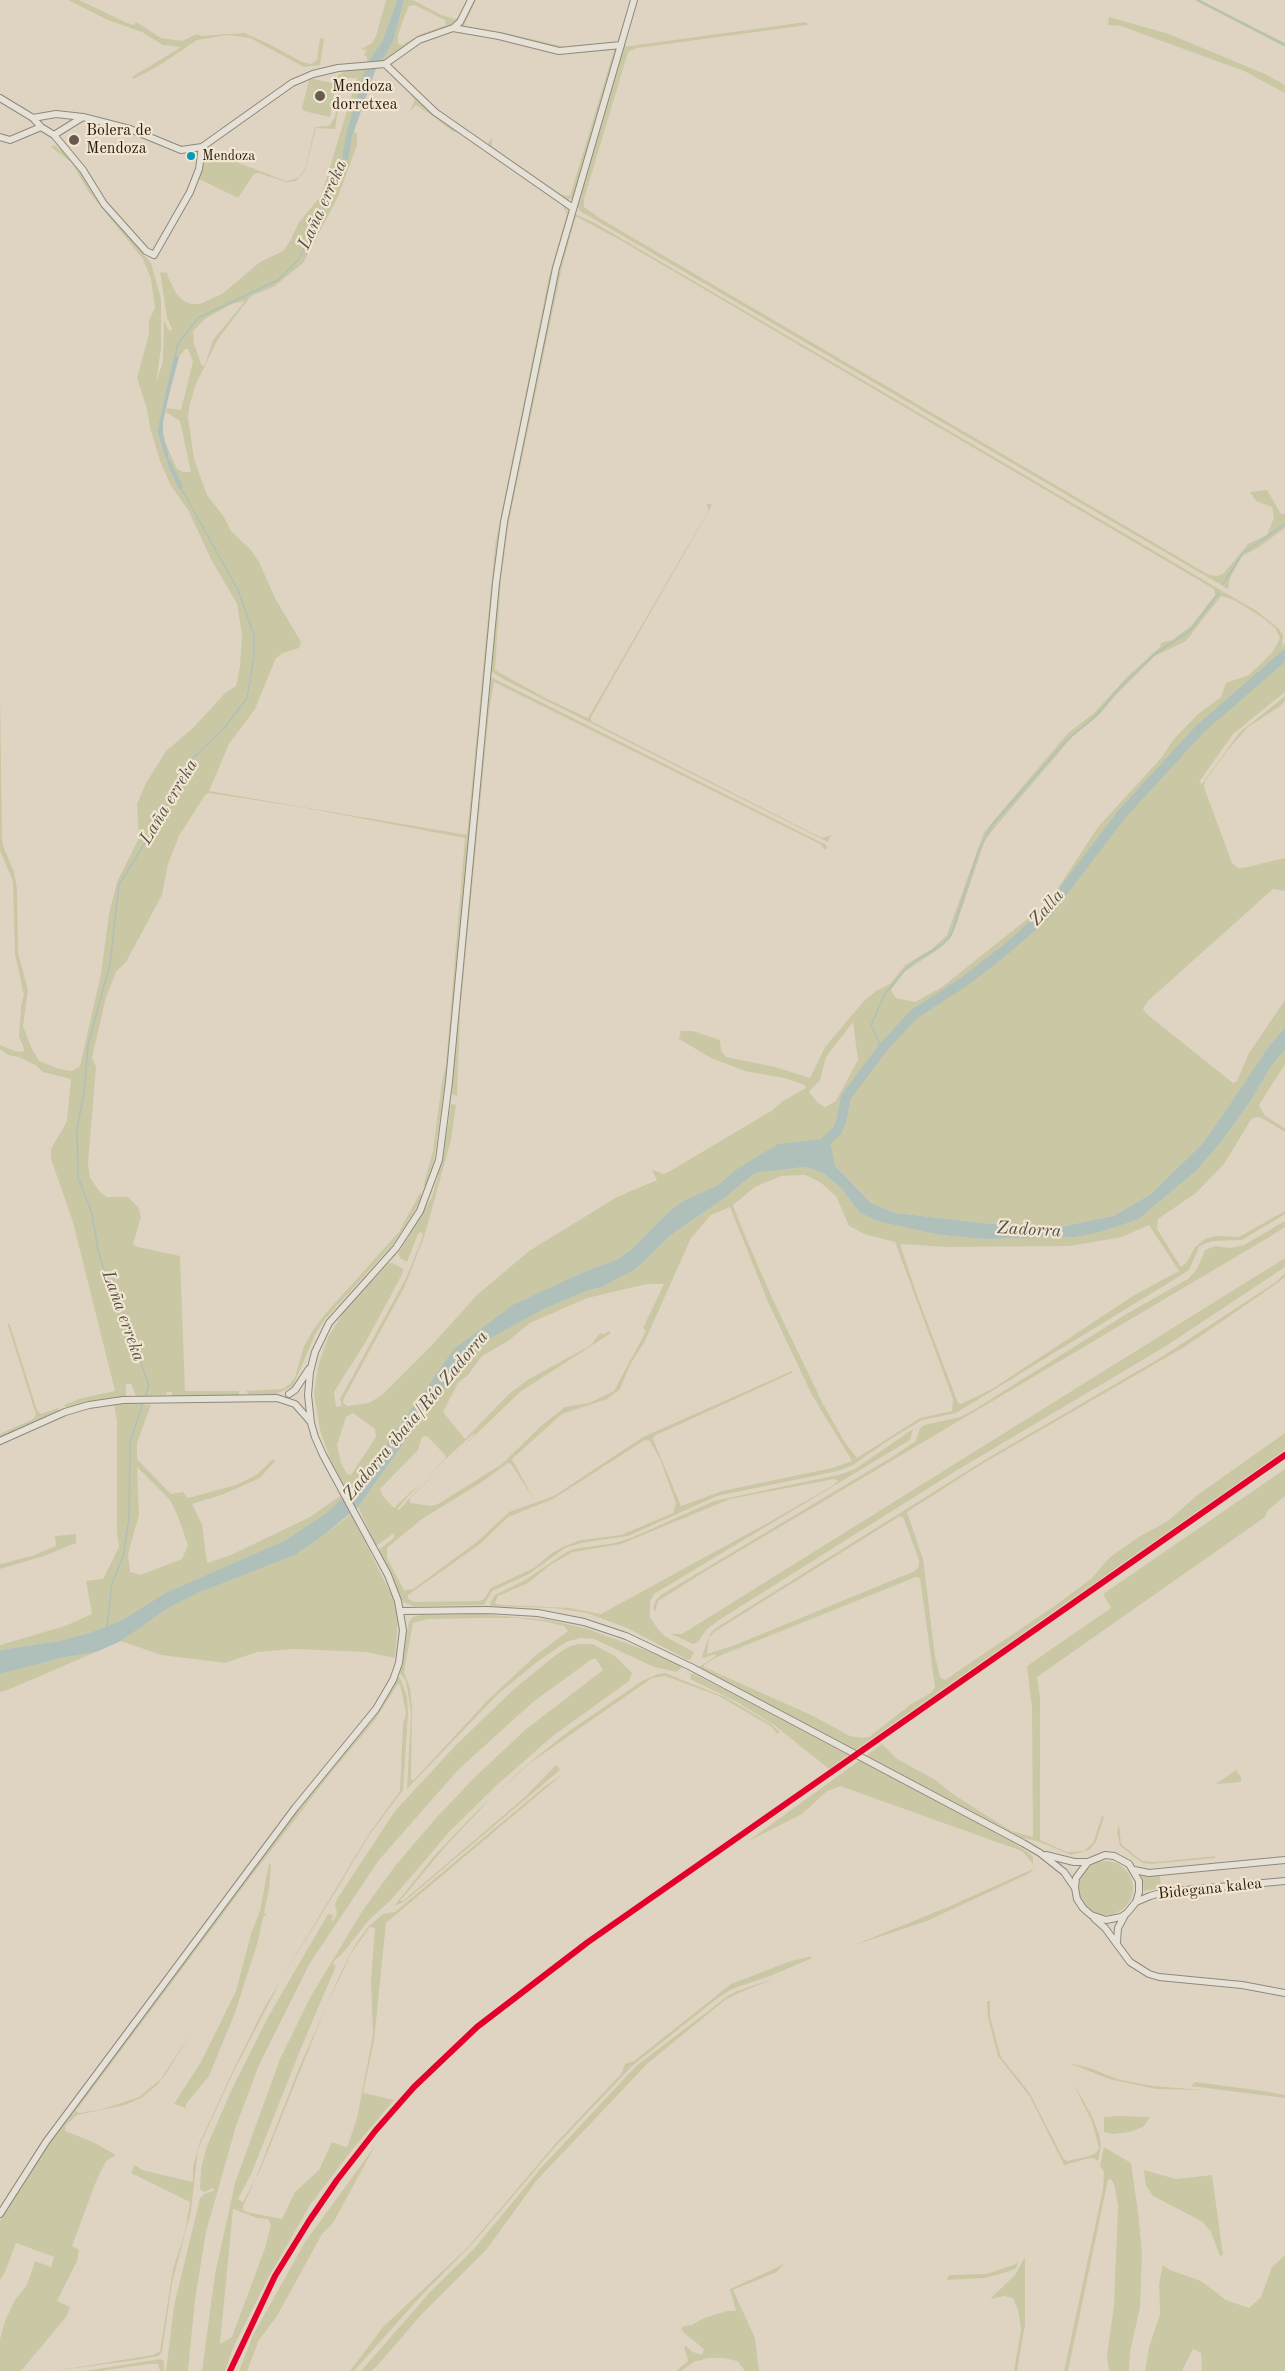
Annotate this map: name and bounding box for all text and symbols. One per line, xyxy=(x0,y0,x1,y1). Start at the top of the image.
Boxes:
place label: Mendoza dorretxea xyxy=(332,77,398,115)
marker: Mendoza dorretxea xyxy=(313,89,327,103)
place label: Bolera de Mendoza xyxy=(86,121,151,159)
marker: Bolera de Mendoza xyxy=(67,133,81,147)
place label: Mendoza xyxy=(202,148,255,164)
marker: Mendoza xyxy=(185,150,197,162)
water label: Laña erreka xyxy=(294,157,352,253)
water label: Laña erreka xyxy=(135,755,203,849)
water label: Zalla xyxy=(1025,885,1069,931)
water label: Zadorra xyxy=(996,1218,1062,1242)
water label: Laña erreka xyxy=(97,1267,149,1365)
water label: Zadorra ibaia/Río Zadorra xyxy=(339,1327,493,1505)
street label: Bidegana kalea xyxy=(1157,1874,1263,1904)

